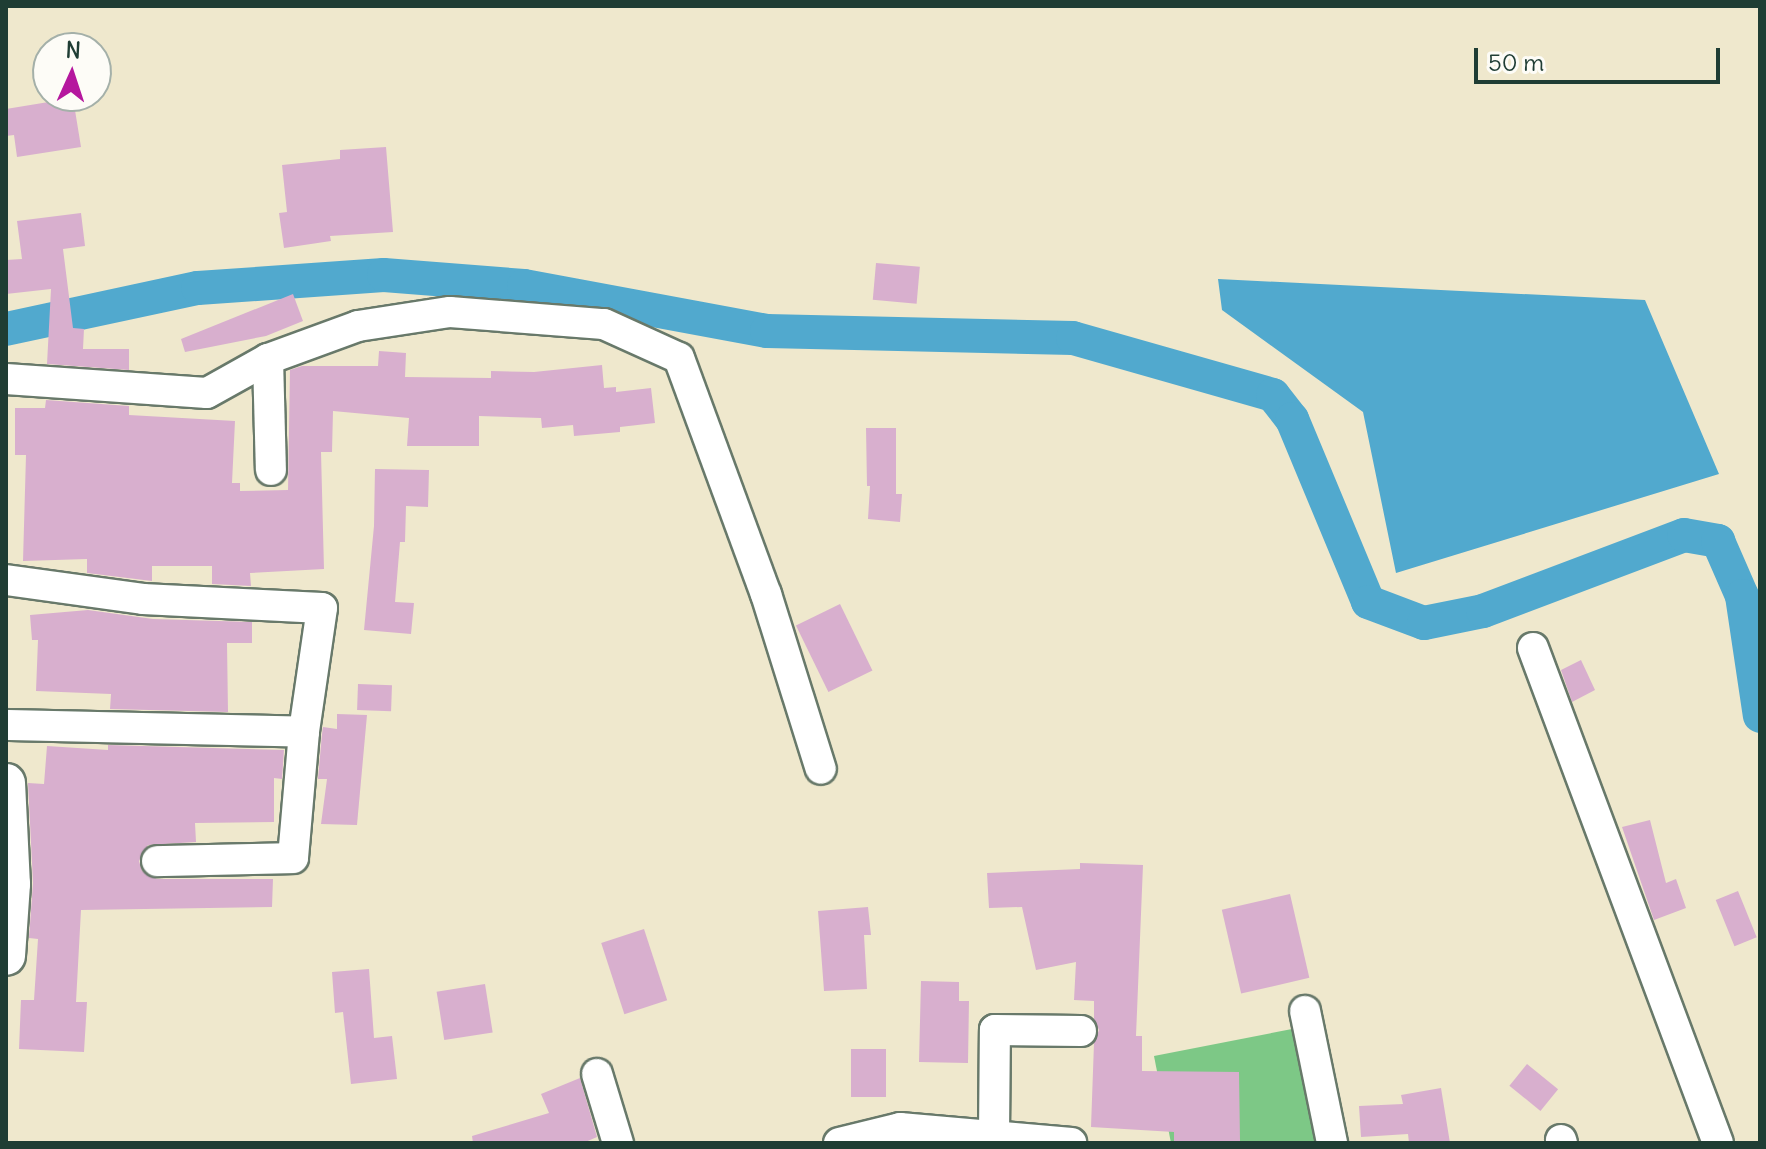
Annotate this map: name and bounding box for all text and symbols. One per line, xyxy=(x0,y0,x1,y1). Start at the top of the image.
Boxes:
north arrow xyxy=(32,32,112,112)
scale bar xyxy=(1478,32,1724,82)
text: N xyxy=(65,36,81,64)
text: 50 m xyxy=(1488,47,1544,77)

